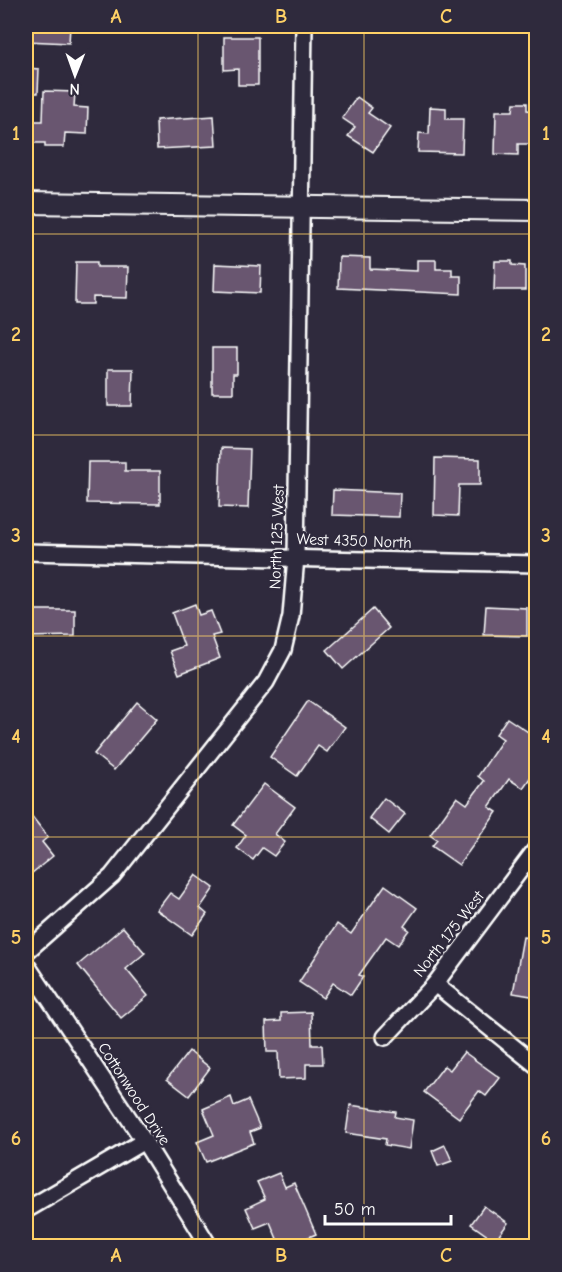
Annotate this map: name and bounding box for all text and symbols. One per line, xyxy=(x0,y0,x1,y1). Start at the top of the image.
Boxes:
text: A xyxy=(110,5,122,28)
text: B xyxy=(275,5,287,28)
text: C xyxy=(440,5,452,28)
north arrow xyxy=(45,45,105,105)
text: N xyxy=(69,80,80,98)
text: 1 xyxy=(12,122,20,145)
text: 1 xyxy=(542,122,550,145)
text: 2 xyxy=(11,323,21,346)
text: 2 xyxy=(541,323,551,346)
street label: North 125 West xyxy=(266,484,288,590)
text: 3 xyxy=(11,524,21,547)
text: 3 xyxy=(541,524,551,547)
street label: West 4350 North xyxy=(296,530,412,552)
text: 4 xyxy=(11,725,21,748)
text: 4 xyxy=(541,725,551,748)
street label: North 175 West xyxy=(410,887,488,980)
text: 5 xyxy=(11,926,21,949)
text: 5 xyxy=(541,926,551,949)
street label: Cottonwood Drive xyxy=(94,1039,174,1149)
text: 6 xyxy=(11,1127,21,1150)
text: 6 xyxy=(541,1127,551,1150)
scale bar xyxy=(325,1188,451,1226)
text: 50 m xyxy=(334,1199,376,1220)
text: A xyxy=(110,1244,122,1267)
text: B xyxy=(275,1244,287,1267)
text: C xyxy=(440,1244,452,1267)

